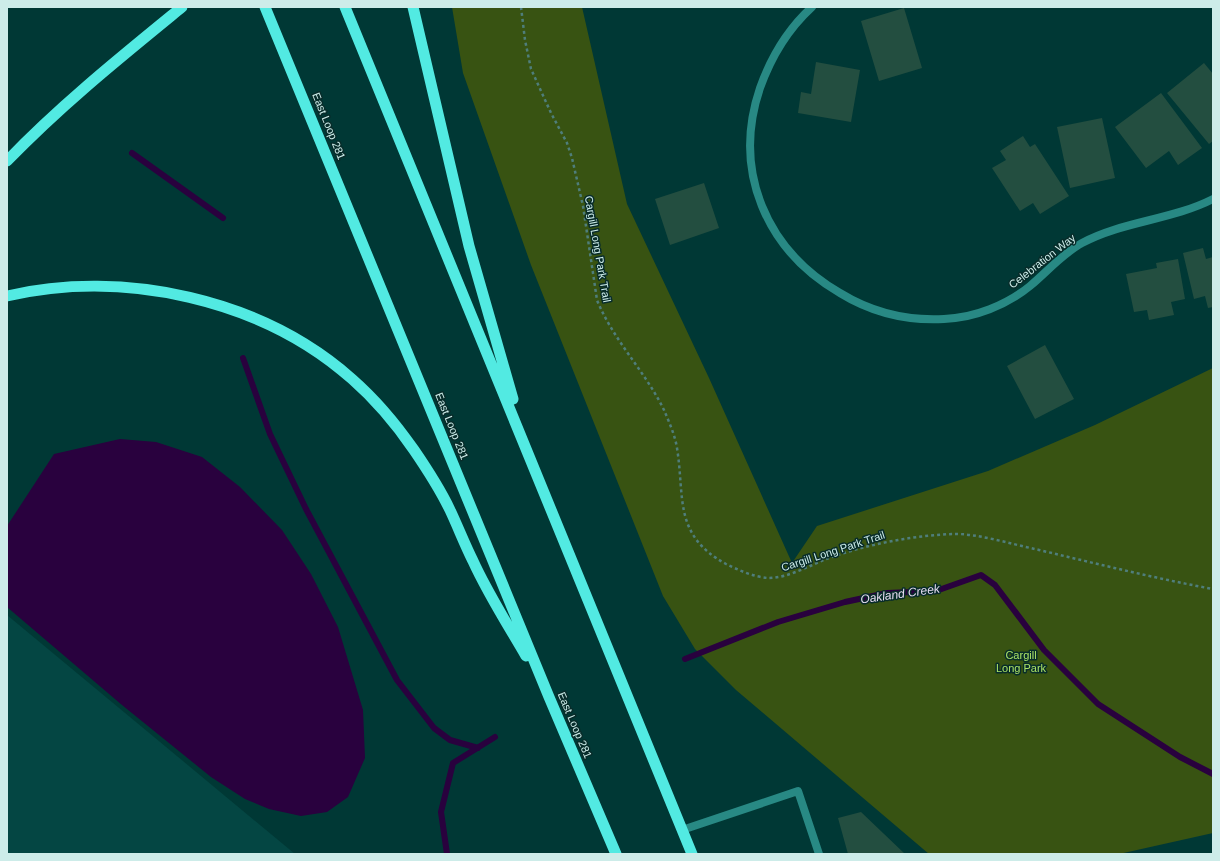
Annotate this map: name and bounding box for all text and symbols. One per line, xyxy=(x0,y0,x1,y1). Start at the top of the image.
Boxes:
street label: East Loop 281 xyxy=(310,91,348,161)
street label: Cargill Long Park Trail xyxy=(583,195,613,303)
street label: Celebration Way xyxy=(1006,231,1078,291)
street label: East Loop 281 xyxy=(433,391,471,461)
street label: Cargill Long Park Trail xyxy=(780,529,886,573)
water label: Oakland Creek xyxy=(859,581,942,607)
park label: Cargill Long Park xyxy=(996,649,1047,674)
street label: East Loop 281 xyxy=(556,690,594,760)

